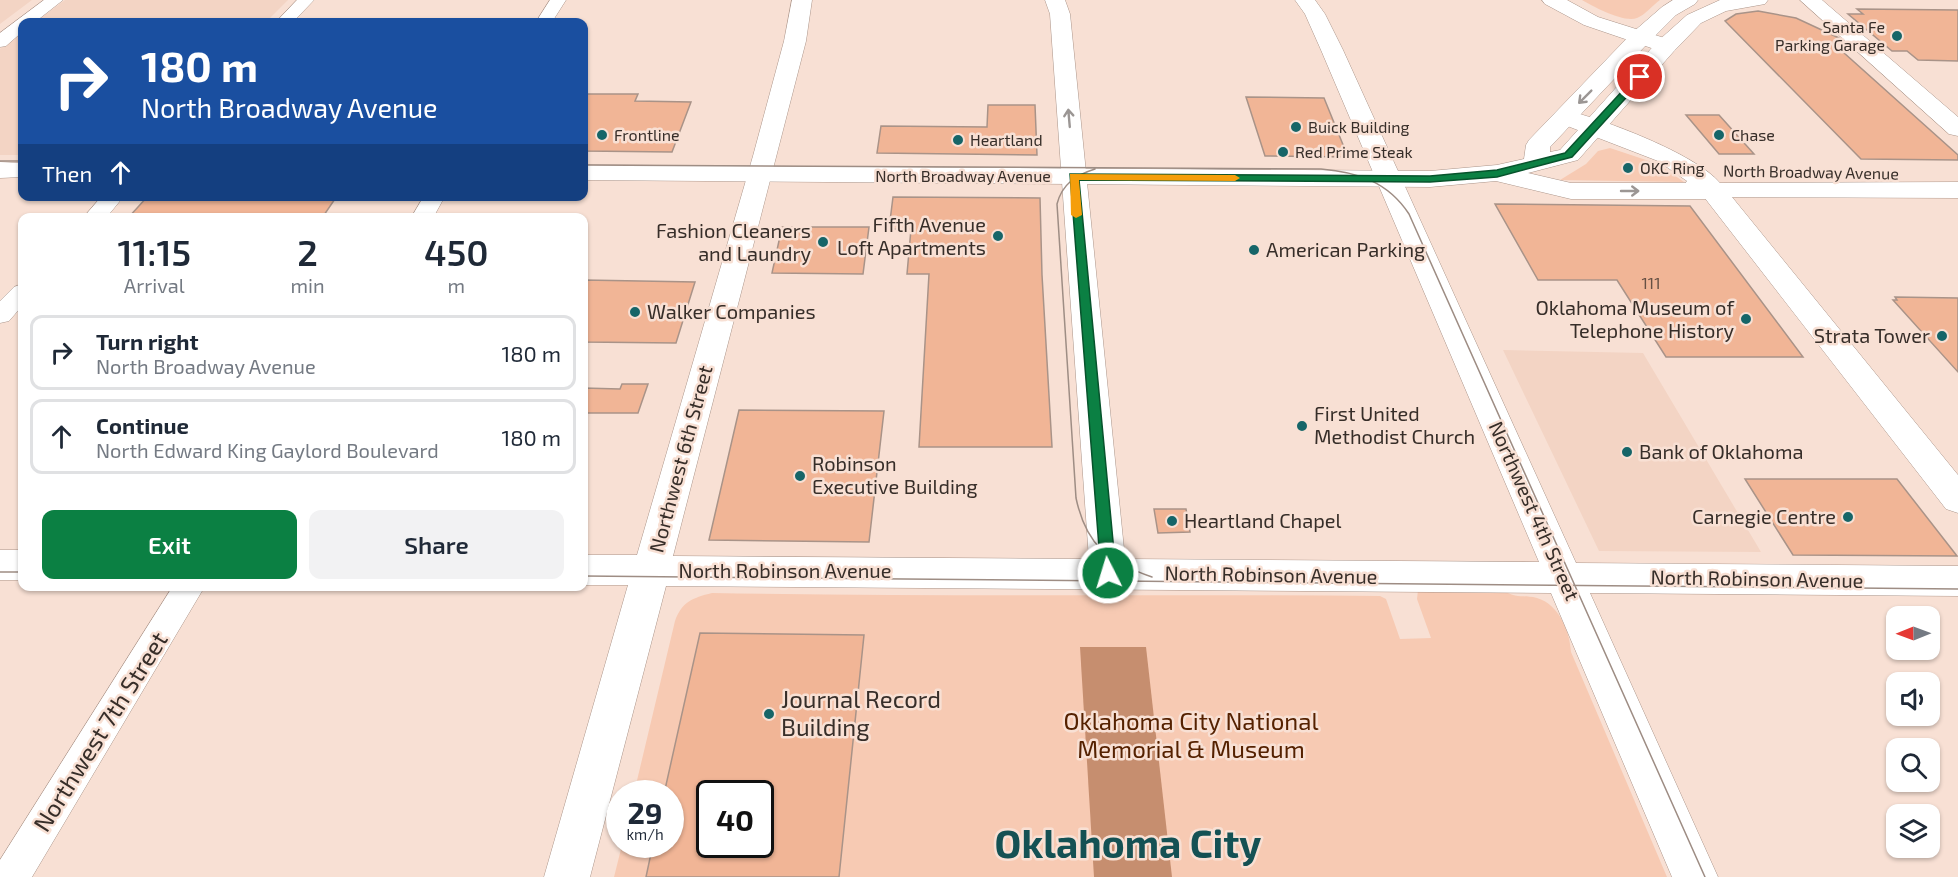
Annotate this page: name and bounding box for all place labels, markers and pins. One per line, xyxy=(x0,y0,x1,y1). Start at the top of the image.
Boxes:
place label: Santa Fe Parking Garage xyxy=(1775,17,1885,54)
marker: Santa Fe Parking Garage xyxy=(1890,29,1904,43)
pin xyxy=(1614,51,1665,102)
place label: Buick Building xyxy=(1308,117,1410,136)
marker: Buick Building xyxy=(1289,120,1303,134)
place label: Frontline xyxy=(614,125,680,144)
place label: Chase xyxy=(1731,125,1775,144)
marker: Frontline xyxy=(595,128,609,142)
marker: Chase xyxy=(1712,128,1726,142)
place label: Heartland xyxy=(970,130,1043,149)
marker: Heartland xyxy=(951,133,965,147)
place label: Red Prime Steak xyxy=(1295,142,1413,161)
marker: Red Prime Steak xyxy=(1276,145,1290,159)
place label: OKC Ring xyxy=(1640,158,1705,177)
marker: OKC Ring xyxy=(1621,161,1635,175)
place label: Fifth Avenue Loft Apartments xyxy=(837,212,986,259)
place label: Fashion Cleaners and Laundry xyxy=(656,218,811,265)
marker: Fifth Avenue Loft Apartments xyxy=(991,229,1005,243)
marker: Fashion Cleaners and Laundry xyxy=(816,235,830,249)
place label: American Parking xyxy=(1266,237,1425,261)
marker: American Parking xyxy=(1247,243,1261,257)
place label: Oklahoma Museum of Telephone History xyxy=(1535,295,1734,342)
place label: Walker Companies xyxy=(647,299,816,323)
marker: Walker Companies xyxy=(628,305,642,319)
marker: Oklahoma Museum of Telephone History xyxy=(1739,312,1753,326)
place label: Strata Tower xyxy=(1814,323,1930,347)
marker: Strata Tower xyxy=(1935,329,1949,343)
place label: First United Methodist Church xyxy=(1314,401,1475,448)
marker: First United Methodist Church xyxy=(1295,419,1309,433)
place label: Bank of Oklahoma xyxy=(1639,439,1803,463)
marker: Bank of Oklahoma xyxy=(1620,445,1634,459)
place label: Robinson Executive Building xyxy=(812,451,978,498)
marker: Robinson Executive Building xyxy=(793,469,807,483)
place label: Carnegie Centre xyxy=(1692,504,1836,528)
place label: Heartland Chapel xyxy=(1184,508,1342,532)
marker: Carnegie Centre xyxy=(1841,510,1855,524)
marker: Heartland Chapel xyxy=(1165,514,1179,528)
place label: Journal Record Building xyxy=(781,684,941,741)
marker: Journal Record Building xyxy=(762,707,776,721)

